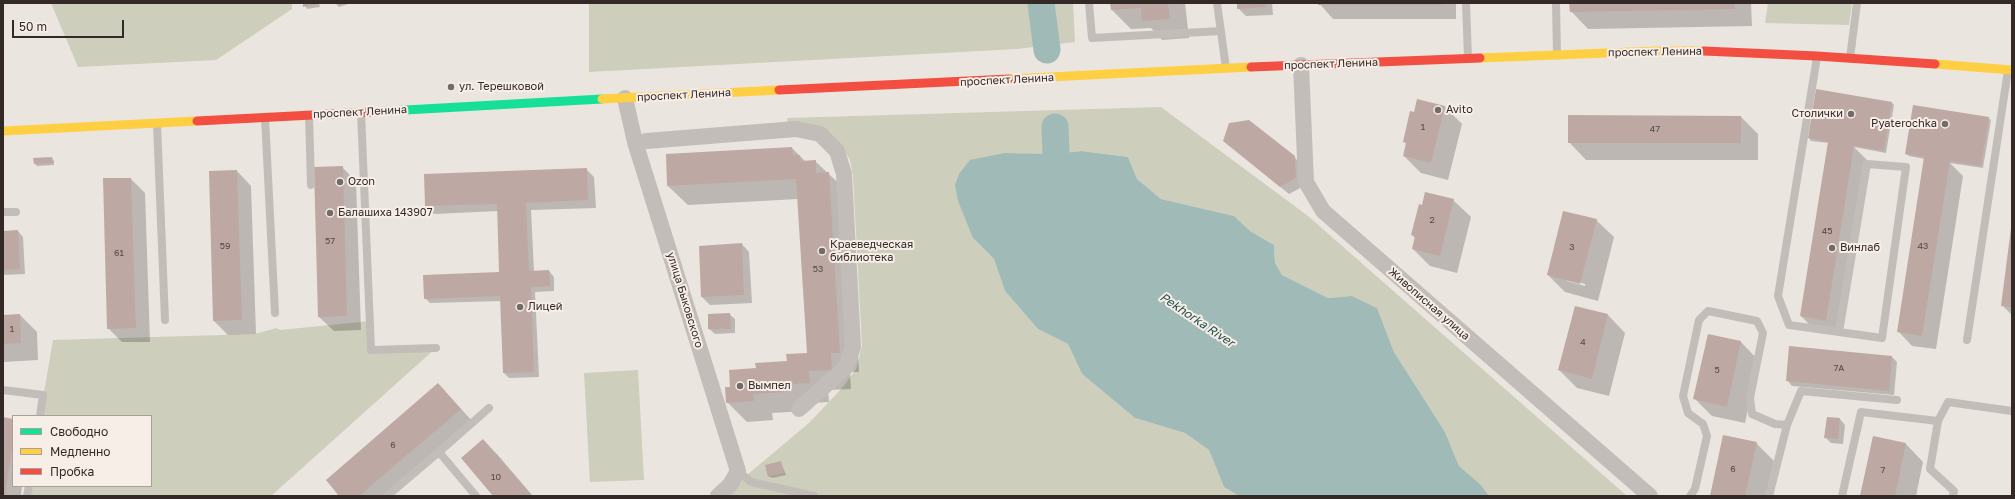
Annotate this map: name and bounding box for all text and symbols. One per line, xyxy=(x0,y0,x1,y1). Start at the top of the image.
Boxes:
scale bar xyxy=(14,12,126,38)
text: 50 m xyxy=(19,19,47,34)
street label: проспект Ленина xyxy=(1608,45,1702,59)
street label: проспект Ленина xyxy=(1284,56,1378,72)
street label: проспект Ленина xyxy=(960,71,1054,89)
place label: ул. Терешковой xyxy=(459,80,544,94)
marker: ул. Терешковой xyxy=(446,82,456,92)
street label: проспект Ленина xyxy=(637,86,731,104)
street label: проспект Ленина xyxy=(313,103,407,121)
place label: Avito xyxy=(1446,103,1473,117)
marker: Avito xyxy=(1433,105,1443,115)
place label: Столички xyxy=(1791,107,1843,121)
marker: Столички xyxy=(1846,109,1856,119)
place label: Pyaterochka xyxy=(1871,117,1937,131)
marker: Pyaterochka xyxy=(1940,119,1950,129)
house number: 1 xyxy=(1421,122,1425,132)
house number: 47 xyxy=(1650,124,1660,134)
place label: Ozon xyxy=(348,175,375,189)
marker: Ozon xyxy=(335,177,345,187)
place label: Балашиха 143907 xyxy=(338,206,432,220)
marker: Балашиха 143907 xyxy=(325,208,335,218)
house number: 2 xyxy=(1429,215,1435,225)
house number: 45 xyxy=(1822,226,1832,236)
house number: 57 xyxy=(325,236,335,246)
place label: Краеведческая библиотека xyxy=(830,238,913,264)
house number: 59 xyxy=(220,241,230,251)
place label: Винлаб xyxy=(1840,241,1880,255)
house number: 43 xyxy=(1918,241,1928,251)
house number: 3 xyxy=(1569,242,1575,252)
marker: Винлаб xyxy=(1827,243,1837,253)
marker: Краеведческая библиотека xyxy=(817,246,827,256)
house number: 61 xyxy=(114,248,124,258)
street label: улица Быковского xyxy=(664,250,706,350)
house number: 53 xyxy=(813,264,823,274)
street label: Живописная улица xyxy=(1386,265,1472,343)
water label: Pekhorka River xyxy=(1157,290,1237,350)
place label: Лицей xyxy=(528,300,562,314)
marker: Лицей xyxy=(515,302,525,312)
house number: 1 xyxy=(10,324,14,334)
house number: 4 xyxy=(1580,337,1586,347)
house number: 7А xyxy=(1834,363,1844,373)
house number: 5 xyxy=(1714,365,1720,375)
place label: Вымпел xyxy=(748,379,791,393)
marker: Вымпел xyxy=(735,381,745,391)
legend xyxy=(12,415,152,487)
text: Свободно xyxy=(50,424,108,439)
house number: 6 xyxy=(390,440,396,450)
text: Медленно xyxy=(50,444,110,459)
text: Пробка xyxy=(50,464,94,479)
house number: 6 xyxy=(1730,464,1736,474)
house number: 7 xyxy=(1881,465,1885,475)
house number: 10 xyxy=(491,472,501,482)

